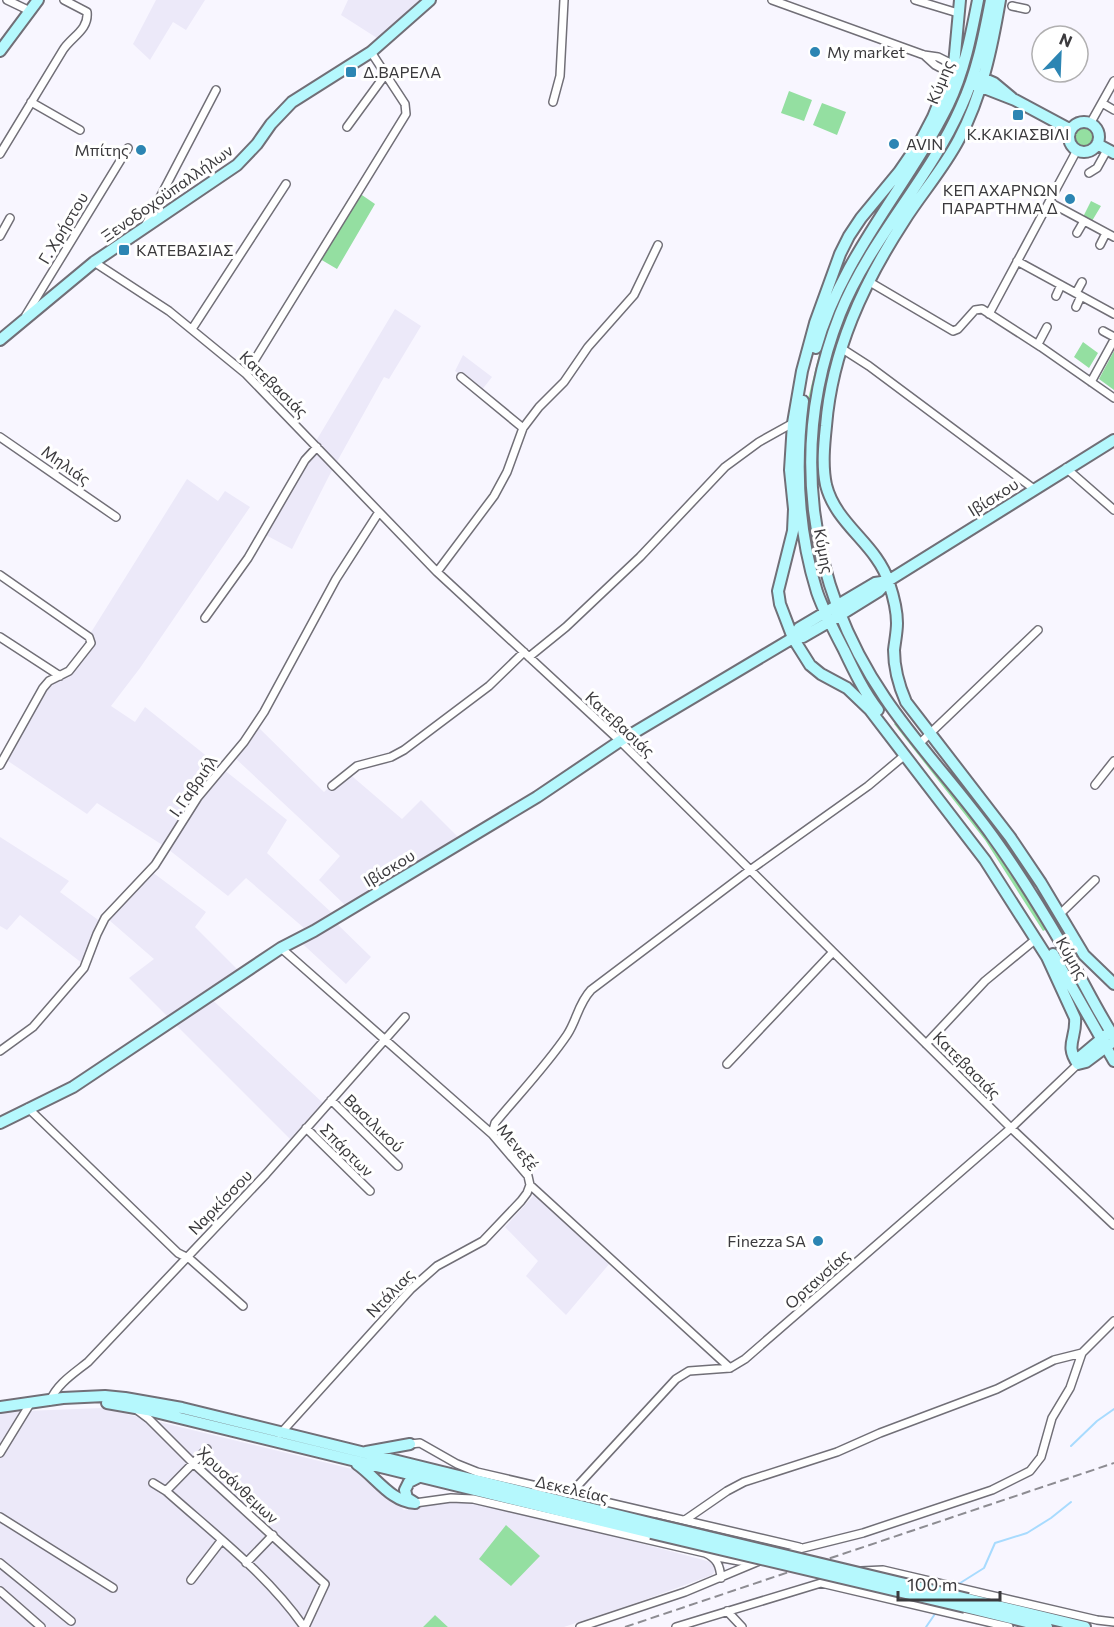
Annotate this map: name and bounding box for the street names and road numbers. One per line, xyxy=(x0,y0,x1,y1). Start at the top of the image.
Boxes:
street label: Κύμης xyxy=(922,57,957,107)
street label: Ξενοδοχοϋπαλλήλων xyxy=(97,140,236,245)
street label: Γ. Χρήστου xyxy=(34,188,91,267)
street label: Κατεβασιάς xyxy=(236,346,312,421)
street label: Μηλιάς xyxy=(38,441,94,488)
street label: Ιβίσκου xyxy=(964,474,1022,519)
street label: Κύμης xyxy=(811,527,838,575)
street label: Κατεβασιάς xyxy=(582,687,659,760)
street label: Ι. Γαβριήλ xyxy=(165,751,221,820)
street label: Ιβίσκου xyxy=(360,845,418,890)
street label: Κύμης xyxy=(1053,933,1092,982)
street label: Κατεβασιάς xyxy=(930,1027,1005,1102)
street label: Βασιλικού xyxy=(341,1090,408,1156)
street label: Σπάρτων xyxy=(317,1119,378,1180)
street label: Μενεξέ xyxy=(494,1119,543,1174)
street label: Ναρκίσσου xyxy=(184,1165,255,1238)
street label: Ορτανσίας xyxy=(781,1245,853,1313)
street label: Ντάλιας xyxy=(362,1264,417,1321)
street label: Χρυσάνθεμων xyxy=(194,1442,283,1527)
street label: Δεκελείας xyxy=(534,1471,611,1506)

